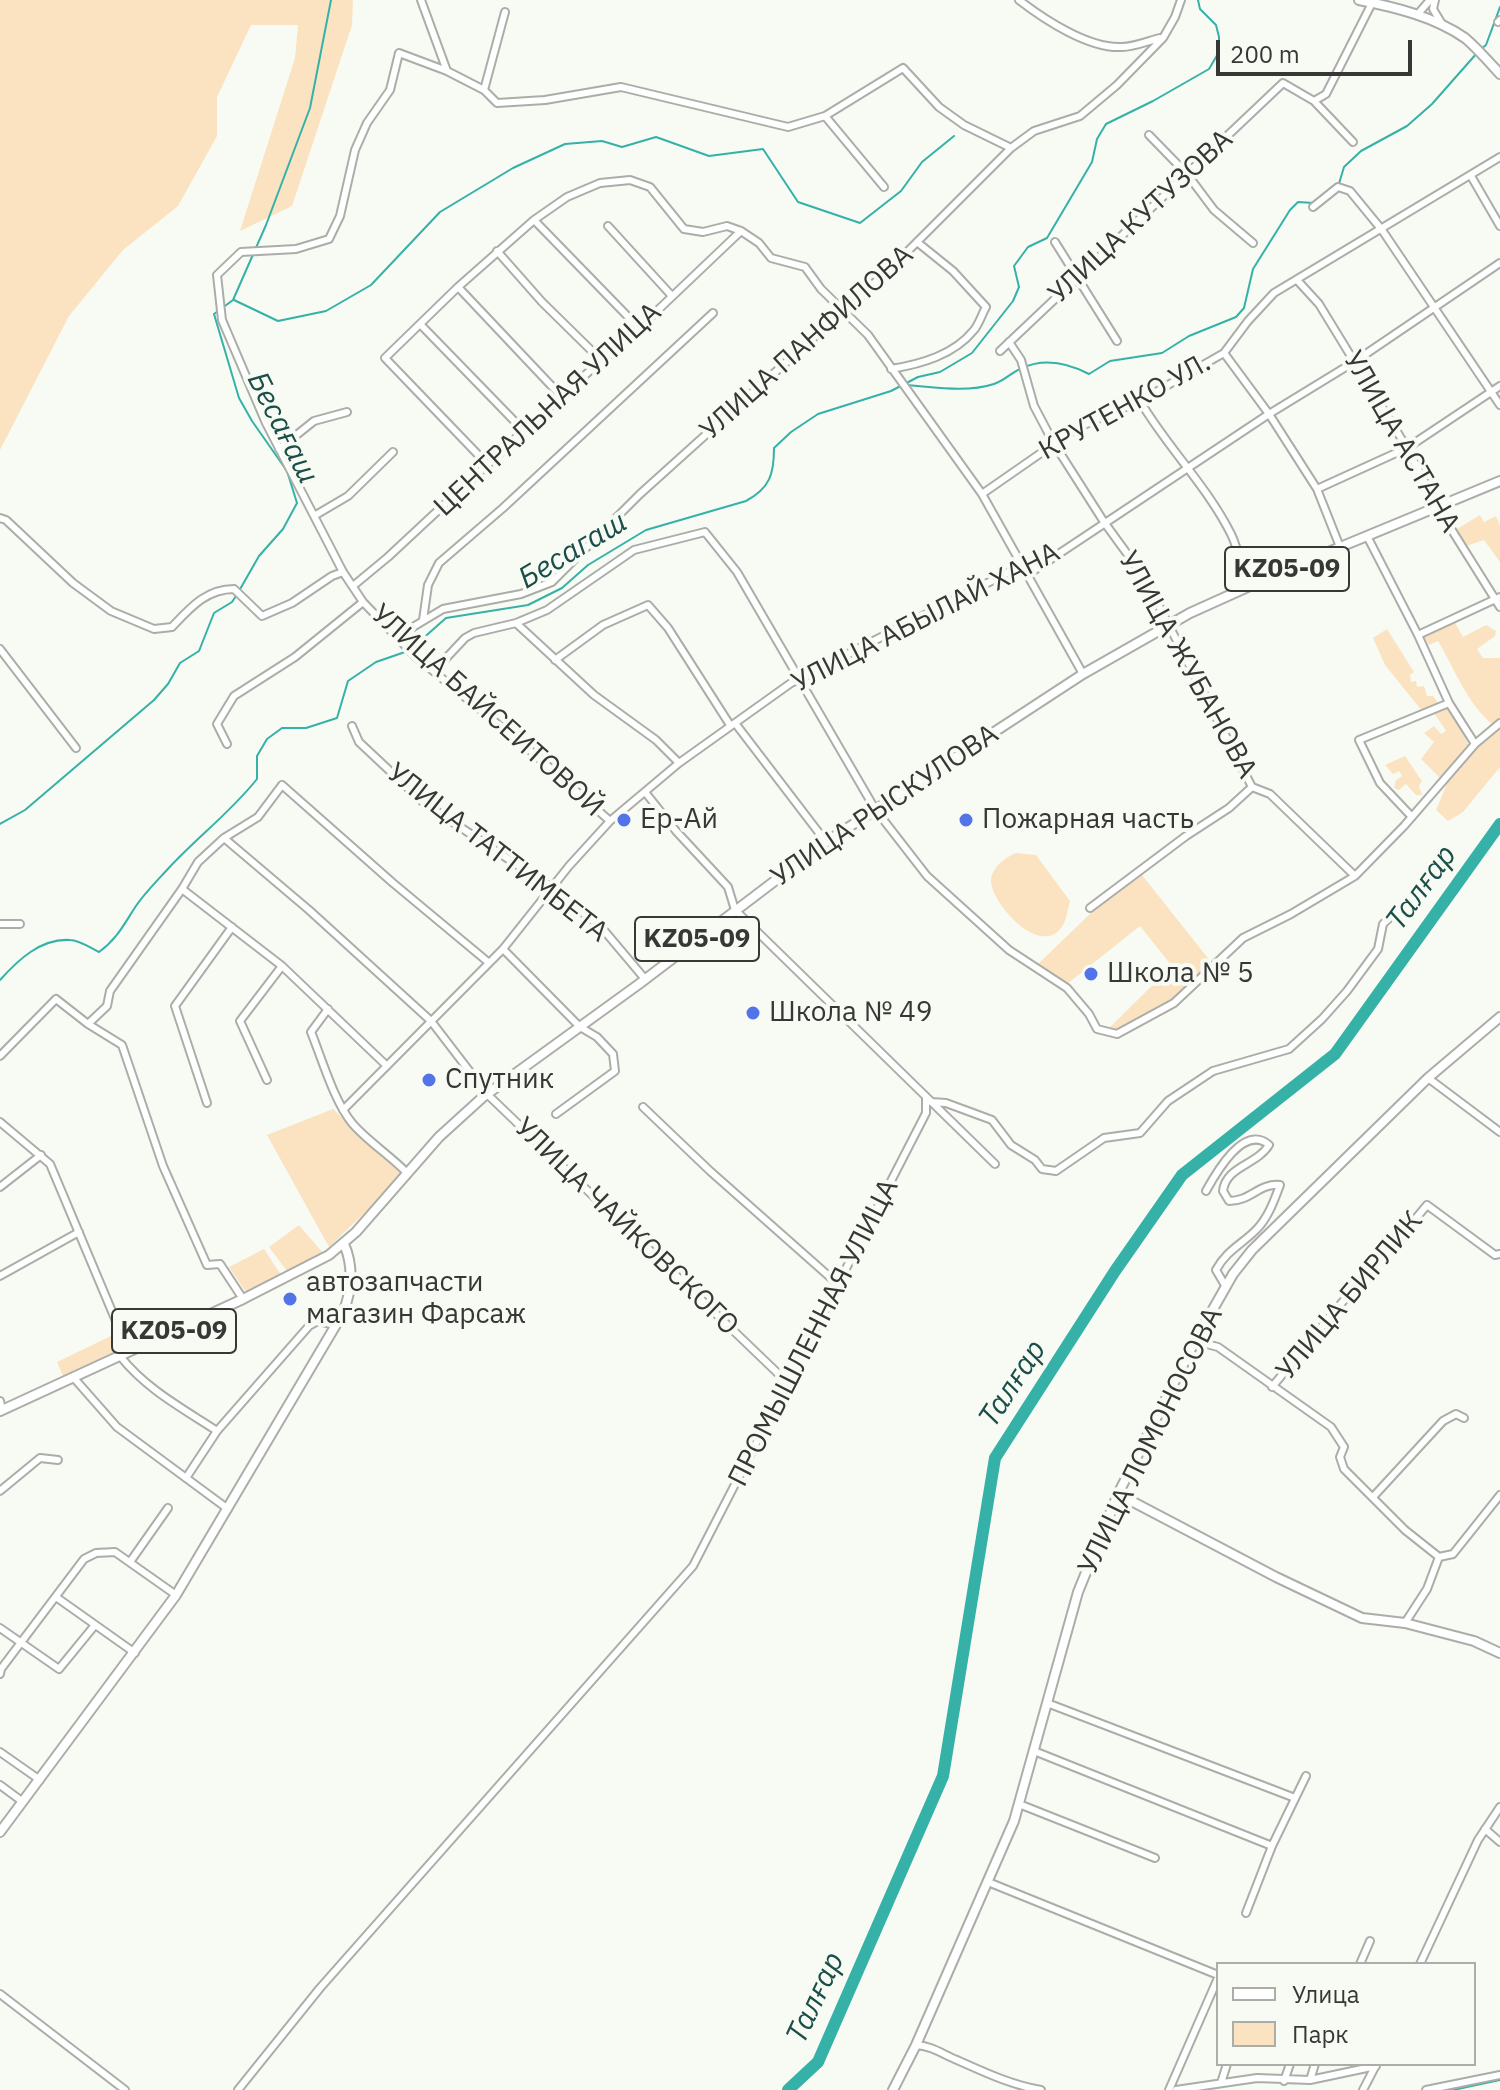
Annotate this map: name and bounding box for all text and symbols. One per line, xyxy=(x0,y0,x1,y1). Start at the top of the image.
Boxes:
scale bar xyxy=(1220,24,1416,74)
text: 200 m xyxy=(1230,38,1300,70)
street label: УЛИЦА КУТУЗОВА xyxy=(1042,123,1240,311)
street label: УЛИЦА ПАНФИЛОВА xyxy=(694,239,920,447)
street label: ЦЕНТРАЛЬНАЯ УЛИЦА xyxy=(428,296,668,524)
street label: УЛИЦА АСТАНА xyxy=(1335,345,1467,539)
street label: КРУТЕНКО УЛ. xyxy=(1033,346,1217,468)
water label: Бесағаш xyxy=(239,366,325,490)
water label: Бесагаш xyxy=(512,505,634,597)
street label: УЛИЦА АБЫЛАЙ ХАНА xyxy=(787,536,1065,700)
street label: УЛИЦА ЖУБАНОВА xyxy=(1111,546,1263,784)
road number: KZ05-09 xyxy=(1225,547,1349,591)
street label: УЛИЦА БАЙСЕИТОВОЙ xyxy=(364,598,610,824)
street label: УЛИЦА РЫСКУЛОВА xyxy=(765,717,1005,895)
street label: УЛИЦА ТАТТИМБЕТА xyxy=(380,756,614,950)
place label: Ер-Ай xyxy=(640,803,718,837)
place label: Пожарная часть xyxy=(982,803,1194,837)
marker: Ер-Ай xyxy=(615,811,633,829)
marker: Пожарная часть xyxy=(957,811,975,829)
water label: Талғар xyxy=(1379,838,1465,938)
road number: KZ05-09 xyxy=(635,917,759,961)
place label: Школа № 5 xyxy=(1107,957,1254,991)
marker: Школа № 5 xyxy=(1082,965,1100,983)
place label: Школа № 49 xyxy=(769,996,933,1030)
marker: Школа № 49 xyxy=(744,1004,762,1022)
place label: Спутник xyxy=(445,1063,554,1097)
marker: Спутник xyxy=(420,1071,438,1089)
street label: УЛИЦА ЧАЙКОВСКОГО xyxy=(507,1111,745,1343)
street label: ПРОМЫШЛЕННАЯ УЛИЦА xyxy=(722,1174,906,1492)
street label: УЛИЦА БИРЛИК xyxy=(1270,1205,1430,1387)
place label: автозапчасти магазин Фарсаж xyxy=(306,1266,526,1332)
marker: автозапчасти магазин Фарсаж xyxy=(281,1290,299,1308)
street label: УЛИЦА ЛОМОНОСОВА xyxy=(1072,1302,1230,1580)
road number: KZ05-09 xyxy=(112,1309,236,1353)
water label: Талғар xyxy=(972,1334,1054,1434)
water label: Талғар xyxy=(779,1947,853,2049)
legend xyxy=(1216,1962,1476,2066)
text: Улица xyxy=(1292,1978,1360,2010)
text: Парк xyxy=(1292,2018,1349,2050)

